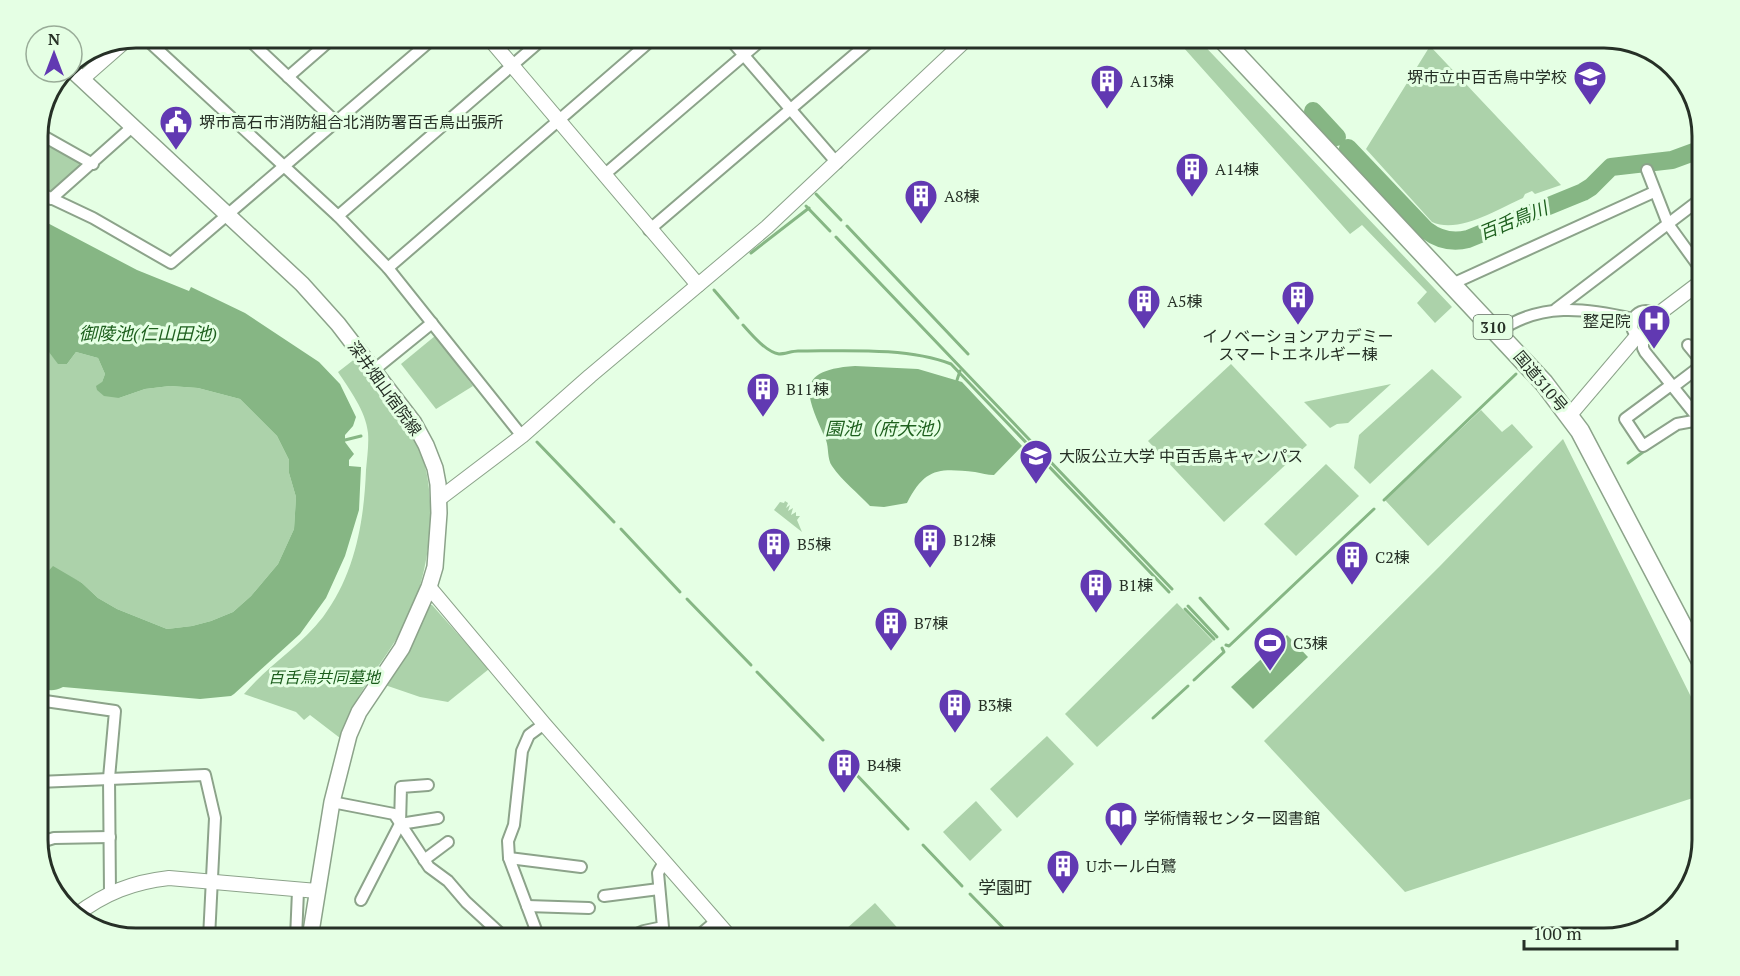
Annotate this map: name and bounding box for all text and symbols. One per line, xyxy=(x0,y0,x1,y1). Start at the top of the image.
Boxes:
north arrow xyxy=(24,24,84,84)
text: N xyxy=(48,28,60,50)
school or university icon: 堺市立中百舌鳥中学校 xyxy=(1572,59,1608,106)
building icon: A13棟 xyxy=(1089,63,1125,110)
place label: 堺市立中百舌鳥中学校 xyxy=(1407,66,1567,88)
place label: A13棟 xyxy=(1130,70,1174,92)
public building icon: 堺市高石市消防組合北消防署百舌鳥出張所 xyxy=(158,104,194,151)
place label: 堺市高石市消防組合北消防署百舌鳥出張所 xyxy=(199,111,503,133)
building icon: A14棟 xyxy=(1174,151,1210,198)
place label: A14棟 xyxy=(1215,158,1259,180)
building icon: A8棟 xyxy=(903,178,939,225)
place label: A8棟 xyxy=(944,185,979,207)
water label: 百舌鳥川 xyxy=(1475,195,1553,245)
building icon: イノベーションアカデミー スマートエネルギー棟 xyxy=(1280,279,1316,326)
building icon: A5棟 xyxy=(1126,283,1162,330)
place label: A5棟 xyxy=(1167,290,1202,312)
hospital icon: 整足院 xyxy=(1636,303,1672,350)
place label: 整足院 xyxy=(1583,310,1631,332)
road number: 310 xyxy=(1474,315,1512,339)
water label: 御陵池(仁山田池) xyxy=(79,321,217,345)
place label: イノベーションアカデミー スマートエネルギー棟 xyxy=(1202,325,1394,365)
street label: 深井畑山宿院線 xyxy=(343,336,427,440)
street label: 国道310号 xyxy=(1509,346,1573,416)
building icon: B11棟 xyxy=(745,371,781,418)
place label: B11棟 xyxy=(786,378,829,400)
water label: 園池（府大池） xyxy=(825,416,951,440)
school or university icon: 大阪公立大学 中百舌鳥キャンパス xyxy=(1018,438,1054,485)
place label: 大阪公立大学 中百舌鳥キャンパス xyxy=(1059,445,1303,467)
building icon: B12棟 xyxy=(912,522,948,569)
building icon: B5棟 xyxy=(756,526,792,573)
place label: B12棟 xyxy=(953,529,996,551)
place label: B5棟 xyxy=(797,533,831,555)
building icon: C2棟 xyxy=(1334,539,1370,586)
place label: C2棟 xyxy=(1375,546,1410,568)
building icon: B1棟 xyxy=(1078,567,1114,614)
place label: B1棟 xyxy=(1119,574,1153,596)
building icon: B7棟 xyxy=(873,605,909,652)
place label: B7棟 xyxy=(914,612,948,634)
sports icon: C3棟 xyxy=(1252,625,1288,672)
place label: C3棟 xyxy=(1293,632,1328,654)
park label: 百舌鳥共同墓地 xyxy=(268,666,382,688)
building icon: B3棟 xyxy=(937,687,973,734)
place label: B3棟 xyxy=(978,694,1012,716)
building icon: B4棟 xyxy=(826,747,862,794)
place label: B4棟 xyxy=(867,754,901,776)
library icon: 学術情報センター図書館 xyxy=(1103,800,1139,847)
place label: 学術情報センター図書館 xyxy=(1144,807,1320,829)
building icon: Uホール白鷺 xyxy=(1045,848,1081,895)
place label: Uホール白鷺 xyxy=(1086,855,1177,877)
district label: 学園町 xyxy=(978,875,1032,899)
scale bar xyxy=(1524,913,1677,951)
text: 100 m xyxy=(1533,921,1582,945)

